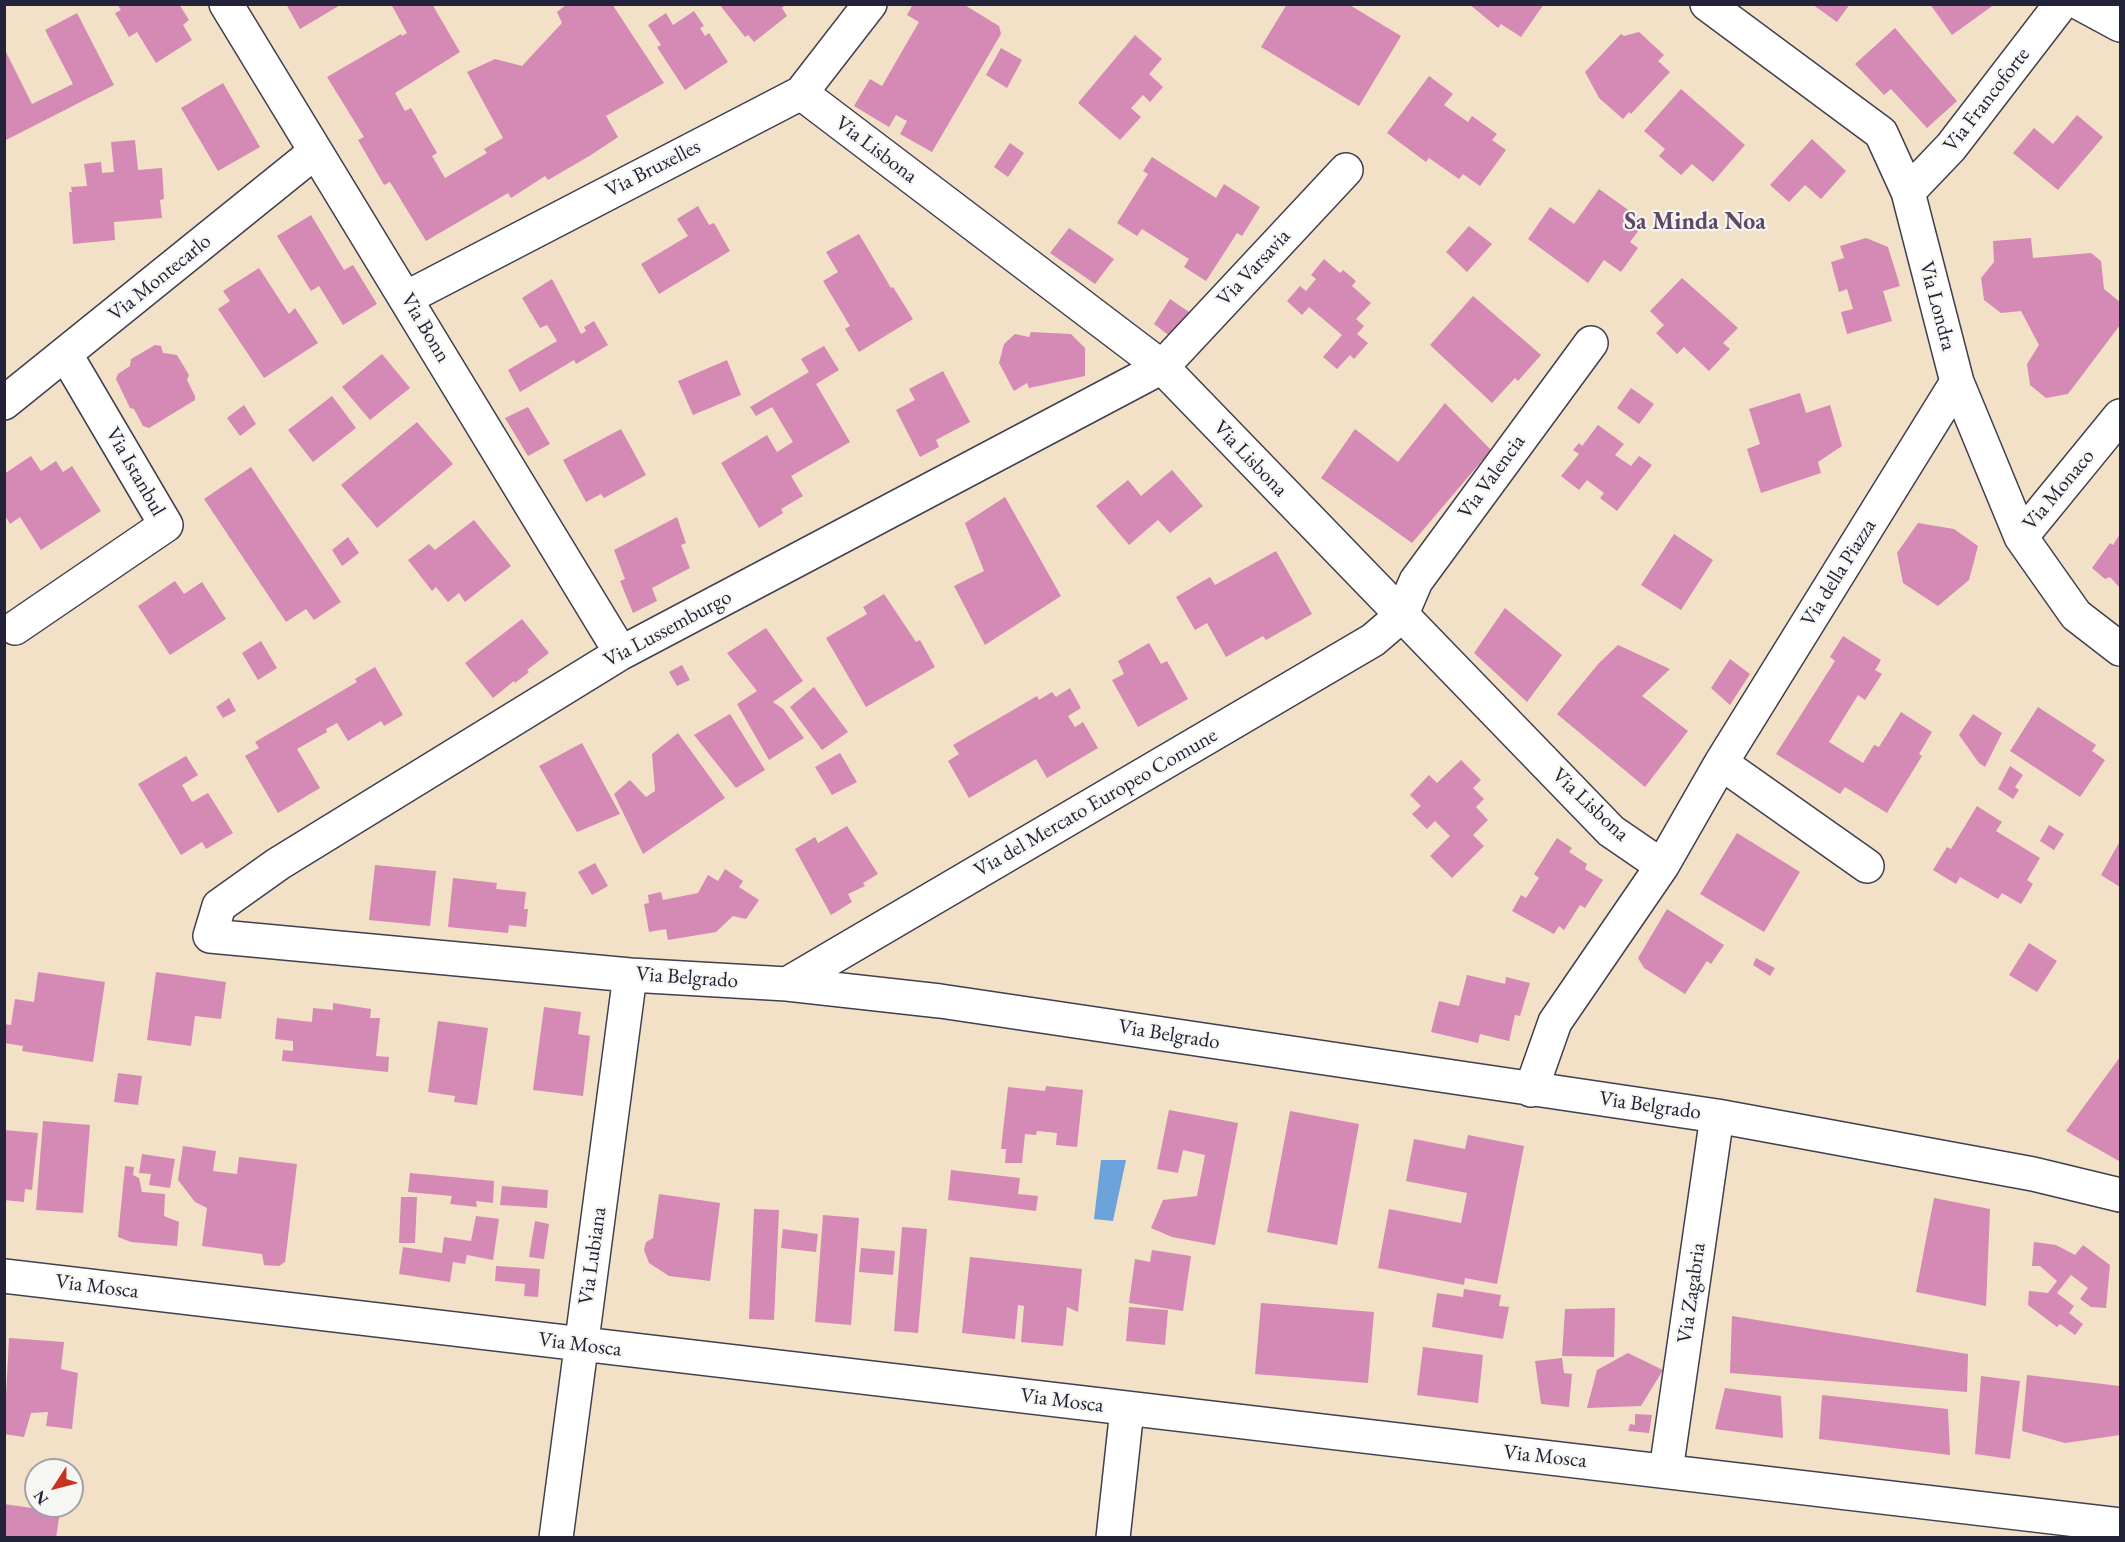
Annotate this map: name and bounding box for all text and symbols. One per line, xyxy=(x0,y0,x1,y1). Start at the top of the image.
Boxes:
street label: Via Francoforte xyxy=(1938,43,2036,157)
street label: Via Lisbona xyxy=(830,111,922,189)
street label: Via Bruxelles xyxy=(601,134,705,204)
district label: Sa Minda Noa xyxy=(1624,208,1766,236)
street label: Via Varsavia xyxy=(1212,224,1296,312)
street label: Via Montecarlo xyxy=(103,229,217,327)
street label: Via Londra xyxy=(1913,259,1961,353)
street label: Via Bonn xyxy=(395,289,455,367)
street label: Via Lisbona xyxy=(1207,416,1293,502)
street label: Via Istanbul xyxy=(100,423,170,521)
street label: Via Valencia xyxy=(1453,430,1531,524)
street label: Via Monaco xyxy=(2018,444,2100,536)
street label: Via della Piazza xyxy=(1796,515,1882,631)
street label: Via Lussemburgo xyxy=(600,585,736,673)
street label: Via del Mercato Europeo Comune xyxy=(970,723,1222,883)
street label: Via Lisbona xyxy=(1546,763,1634,847)
street label: Via Belgrado xyxy=(635,962,739,994)
street label: Via Belgrado xyxy=(1116,1015,1222,1055)
street label: Via Belgrado xyxy=(1597,1086,1703,1126)
street label: Via Lubiana xyxy=(574,1205,612,1307)
street label: Via Zagabria xyxy=(1672,1241,1712,1345)
street label: Via Mosca xyxy=(54,1269,140,1305)
street label: Via Mosca xyxy=(537,1327,623,1363)
street label: Via Mosca xyxy=(1019,1383,1105,1419)
street label: Via Mosca xyxy=(1502,1440,1588,1474)
north arrow xyxy=(24,1458,84,1518)
text: N xyxy=(28,1486,53,1509)

